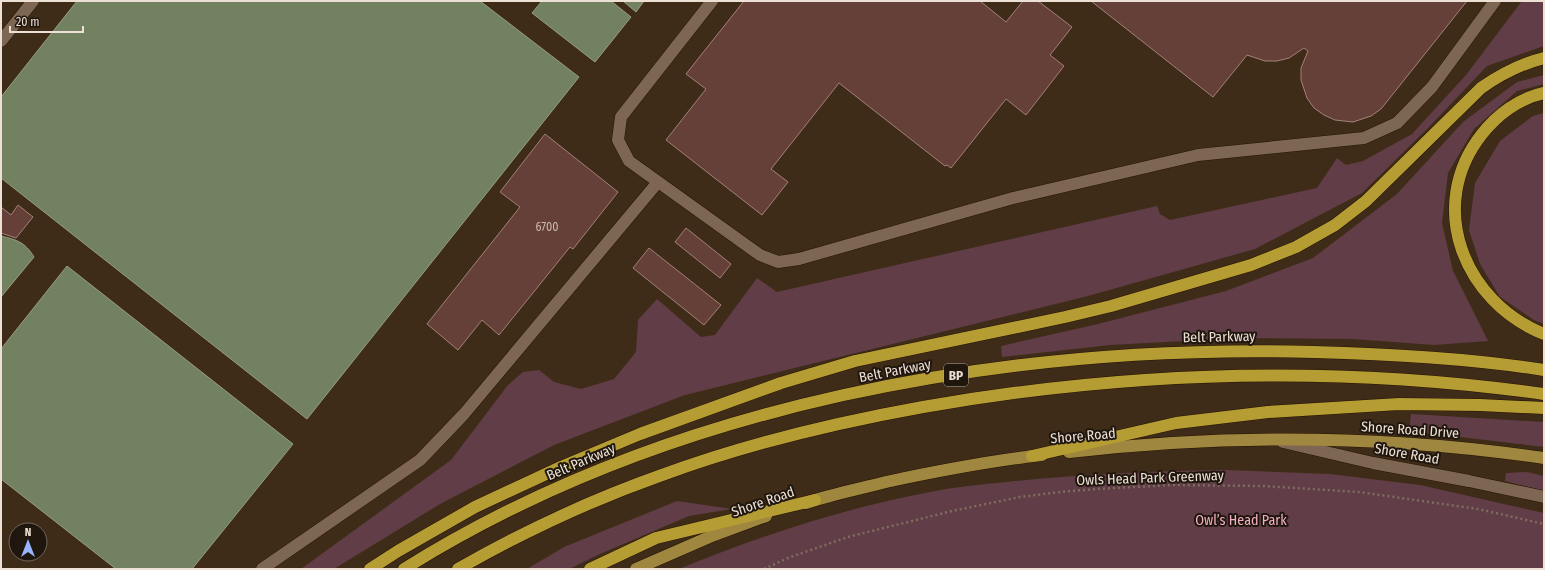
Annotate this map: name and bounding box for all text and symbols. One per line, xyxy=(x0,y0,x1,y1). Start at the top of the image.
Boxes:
scale bar xyxy=(10,8,83,34)
text: 20 m xyxy=(16,15,40,29)
house number: 6700 xyxy=(536,220,558,234)
street label: Belt Parkway xyxy=(1182,328,1256,346)
street label: Belt Parkway xyxy=(858,356,933,386)
road number: BP xyxy=(944,364,968,386)
street label: Shore Road Drive xyxy=(1360,418,1460,442)
street label: Shore Road xyxy=(1050,425,1116,447)
street label: Belt Parkway xyxy=(544,440,619,484)
street label: Shore Road xyxy=(1373,440,1441,468)
street label: Owls Head Park Greenway xyxy=(1076,467,1225,489)
street label: Shore Road xyxy=(729,483,797,521)
park label: Owl’s Head Park xyxy=(1195,512,1287,529)
north arrow xyxy=(8,522,48,562)
text: N xyxy=(25,526,31,539)

